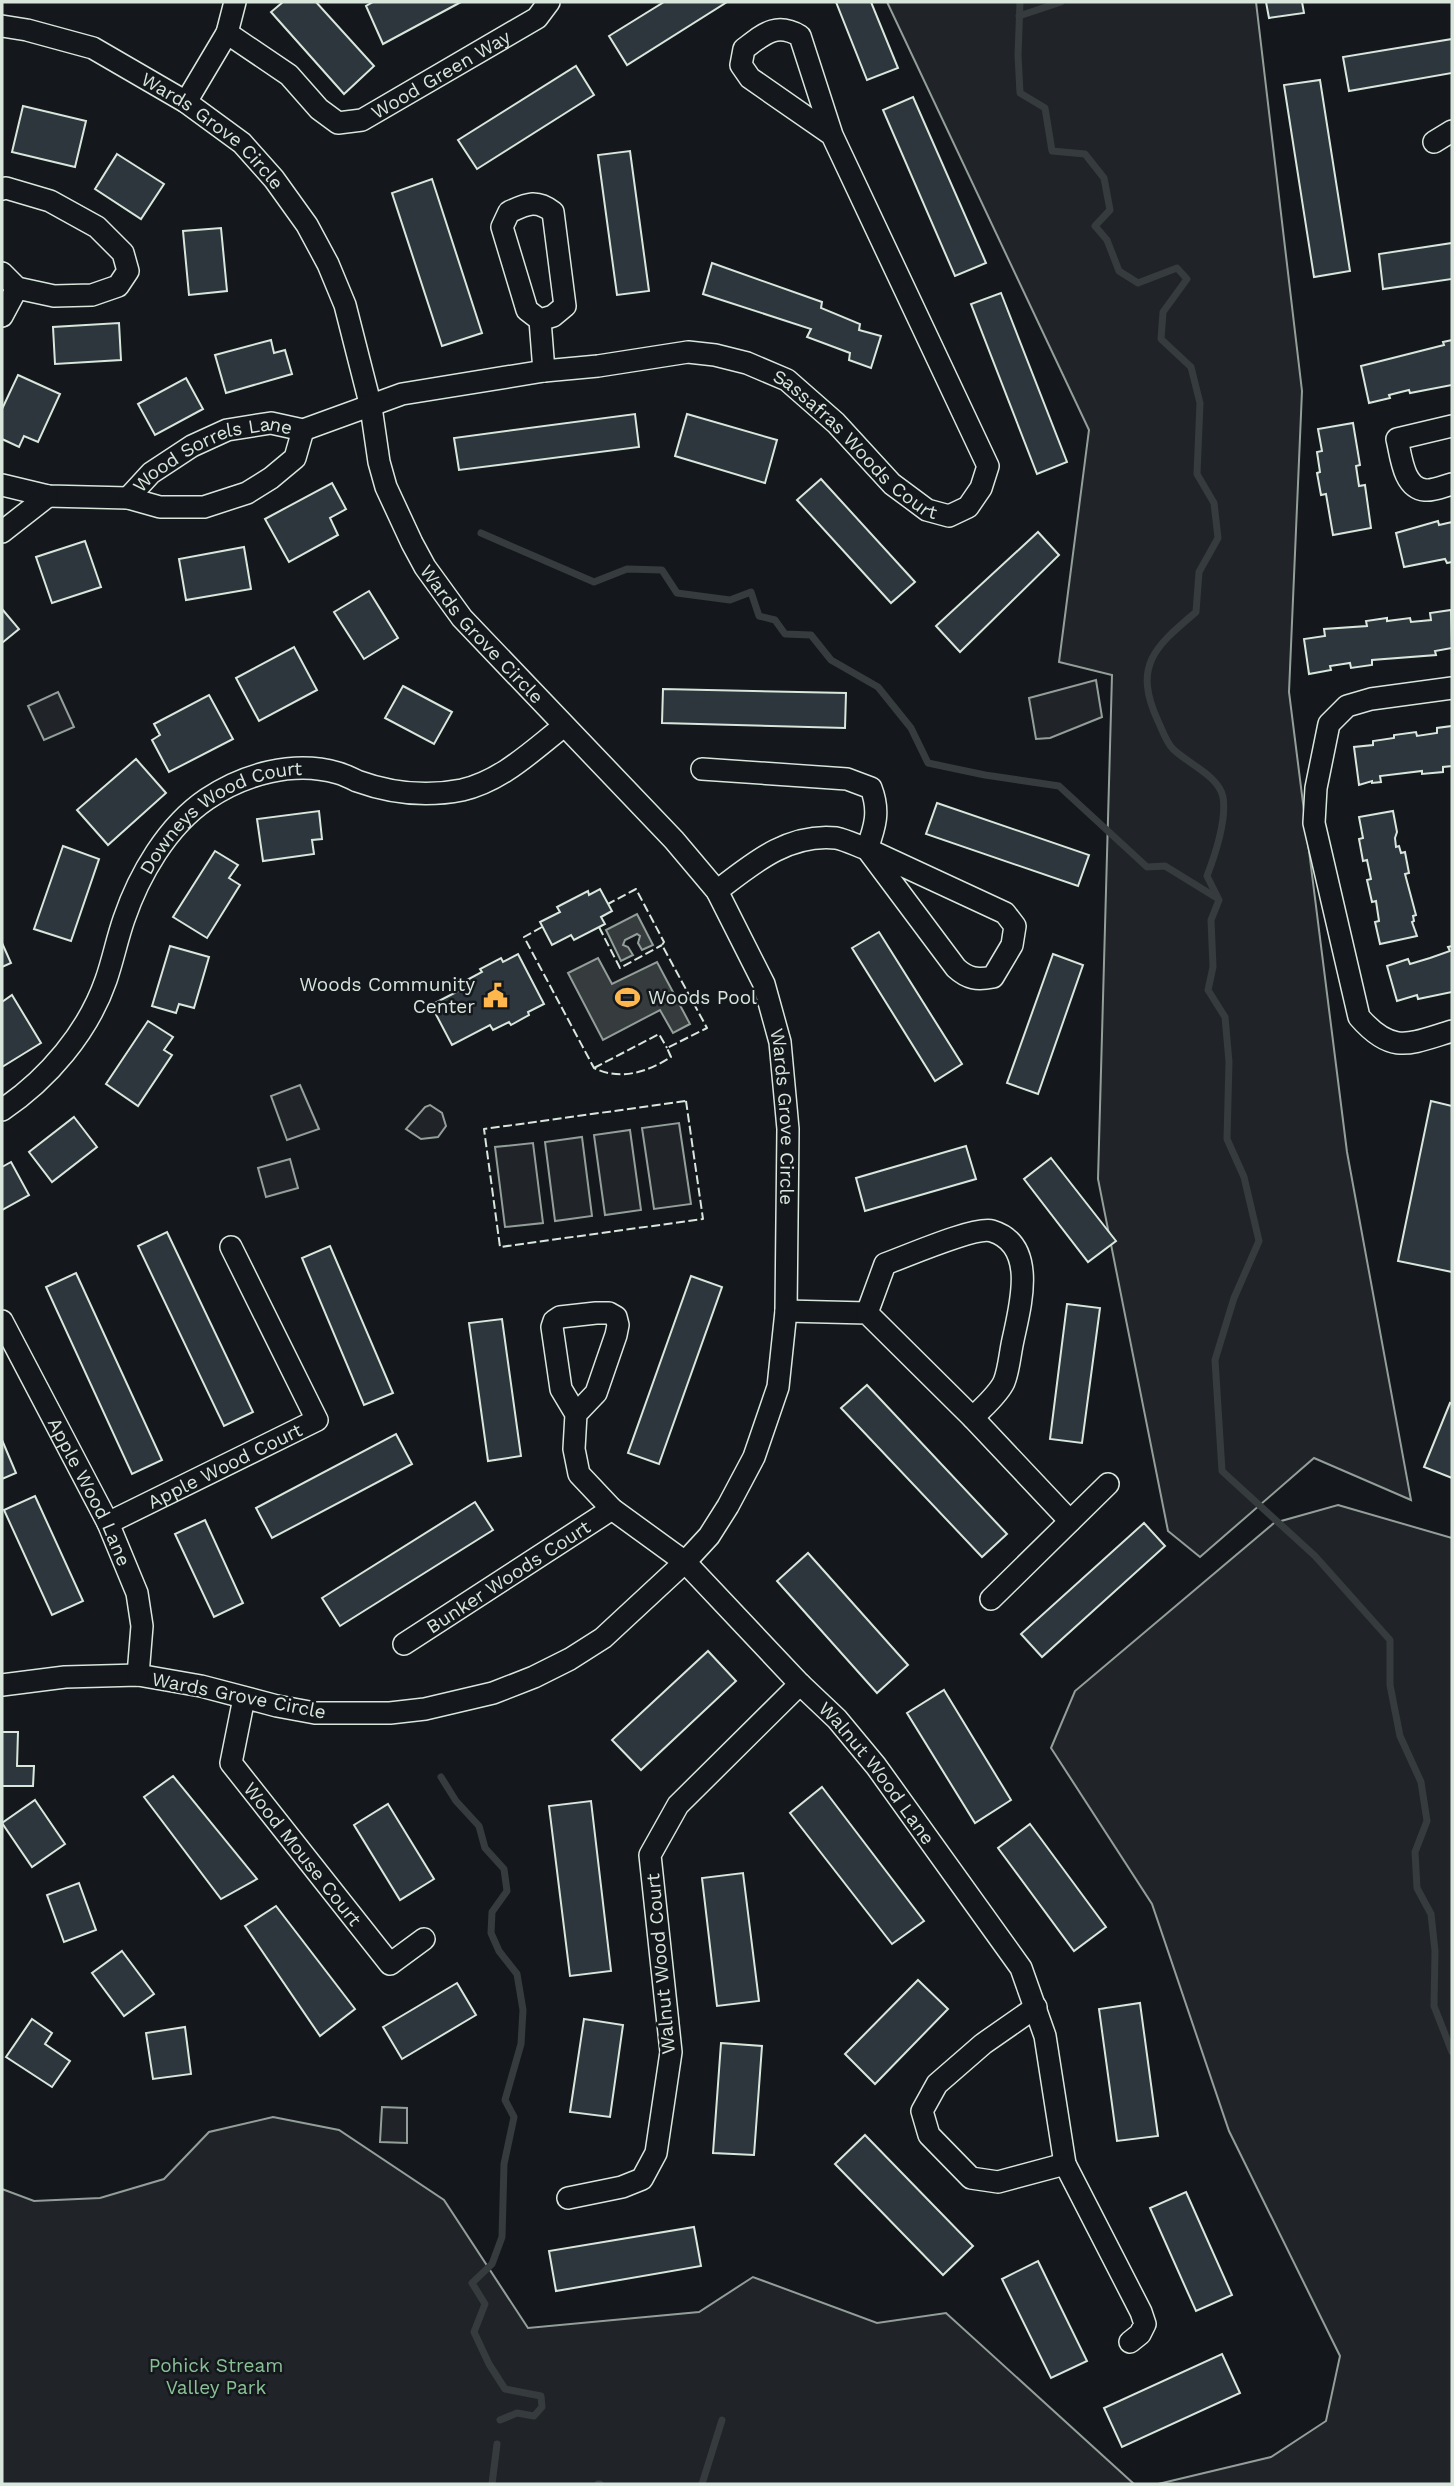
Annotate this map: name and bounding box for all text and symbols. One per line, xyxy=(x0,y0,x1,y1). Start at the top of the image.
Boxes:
street label: Wood Green Way xyxy=(367,25,515,124)
street label: Wards Grove Circle xyxy=(137,67,289,194)
street label: Sassafras Woods Court xyxy=(770,365,940,524)
street label: Wood Sorrels Lane xyxy=(128,412,295,497)
street label: Wards Grove Circle xyxy=(415,560,548,708)
street label: Downeys Wood Court xyxy=(135,757,302,878)
place label: Woods Community Center xyxy=(299,973,475,1018)
public building icon: Woods Community Center xyxy=(481,981,509,1009)
sports icon: Woods Pool xyxy=(614,983,642,1011)
place label: Woods Pool xyxy=(648,986,757,1009)
street label: Wards Grove Circle xyxy=(765,1026,799,1205)
street label: Apple Wood Lane xyxy=(43,1414,136,1569)
street label: Apple Wood Court xyxy=(144,1418,306,1514)
street label: Bunker Woods Court xyxy=(422,1515,595,1639)
street label: Wards Grove Circle xyxy=(150,1667,328,1724)
street label: Walnut Wood Lane xyxy=(814,1697,940,1849)
street label: Wood Mouse Court xyxy=(239,1778,366,1931)
street label: Walnut Wood Court xyxy=(641,1872,680,2055)
park label: Pohick Stream Valley Park xyxy=(149,2354,283,2399)

